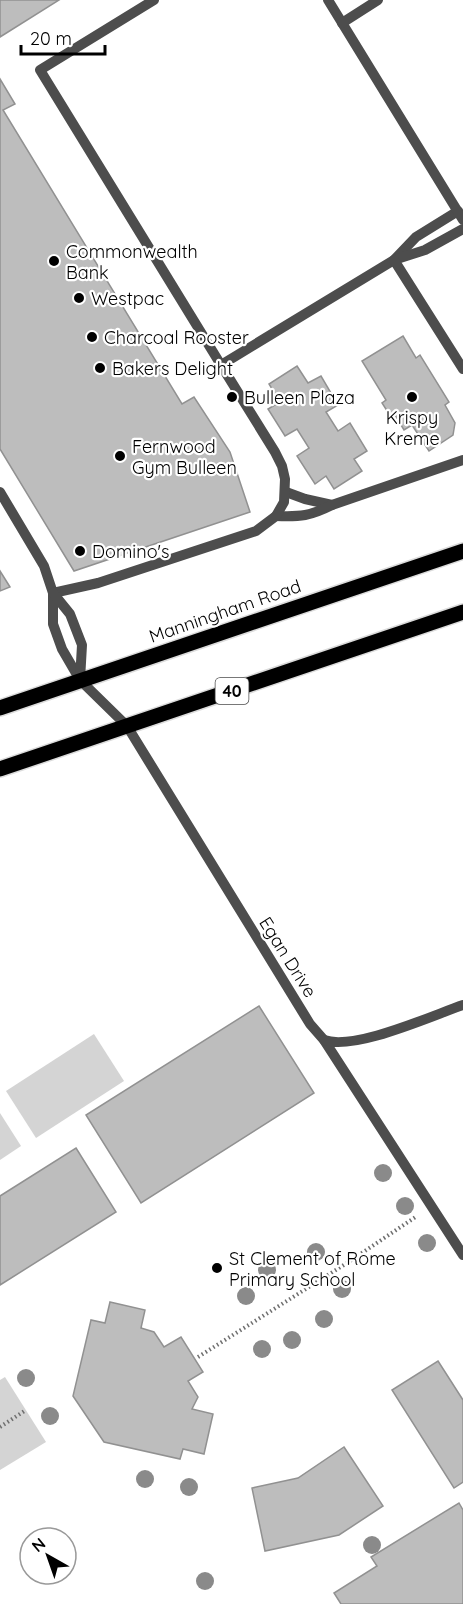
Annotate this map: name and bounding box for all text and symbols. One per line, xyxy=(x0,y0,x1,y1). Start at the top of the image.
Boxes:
scale bar xyxy=(21,18,105,56)
text: 20 m xyxy=(30,27,72,50)
place label: Commonwealth Bank xyxy=(66,240,198,284)
marker: Commonwealth Bank xyxy=(47,254,61,268)
place label: Westpac xyxy=(91,287,164,310)
marker: Westpac xyxy=(72,291,86,305)
place label: Charcoal Rooster xyxy=(104,326,249,349)
marker: Charcoal Rooster xyxy=(85,330,99,344)
place label: Bakers Delight xyxy=(112,357,233,380)
marker: Bakers Delight xyxy=(93,361,107,375)
place label: Bulleen Plaza xyxy=(244,386,355,409)
marker: Bulleen Plaza xyxy=(225,390,239,404)
marker: Krispy Kreme xyxy=(405,390,419,404)
place label: Krispy Kreme xyxy=(384,406,440,450)
place label: Fernwood Gym Bulleen xyxy=(132,435,237,479)
marker: Fernwood Gym Bulleen xyxy=(113,449,127,463)
place label: Domino's xyxy=(92,540,169,563)
marker: Domino's xyxy=(73,544,87,558)
street label: Manningham Road xyxy=(146,574,304,648)
road number: 40 xyxy=(216,678,248,704)
street label: Egan Drive xyxy=(254,912,322,1002)
place label: St Clement of Rome Primary School xyxy=(229,1247,396,1291)
marker: St Clement of Rome Primary School xyxy=(210,1261,224,1275)
north arrow xyxy=(18,1526,78,1586)
text: N xyxy=(27,1533,49,1556)

